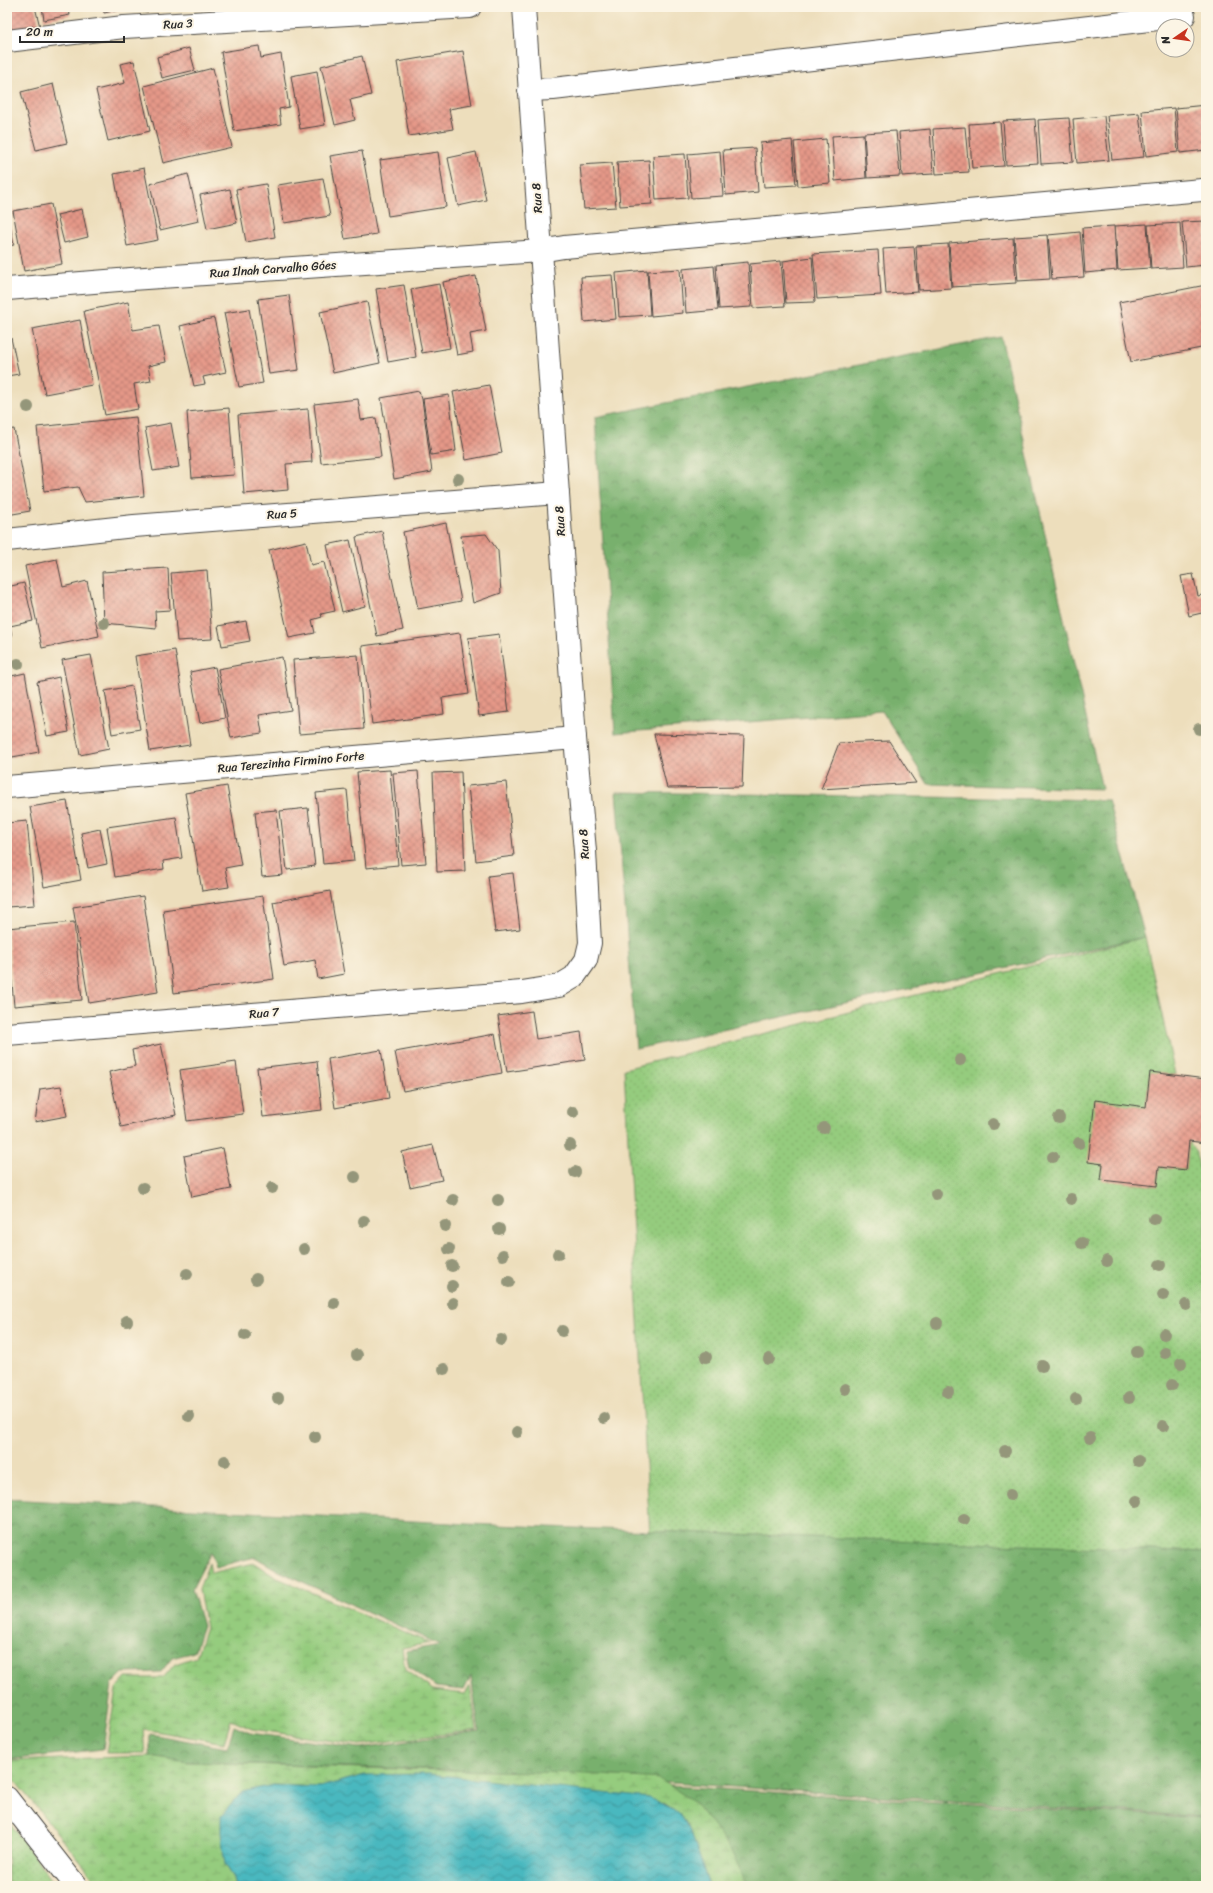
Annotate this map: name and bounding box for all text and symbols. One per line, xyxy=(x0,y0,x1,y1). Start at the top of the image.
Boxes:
street label: Rua 3 xyxy=(163,12,194,36)
scale bar xyxy=(20,18,124,44)
north arrow xyxy=(1155,18,1195,58)
text: 20 m xyxy=(26,21,53,43)
text: N xyxy=(1156,34,1176,47)
street label: Rua 8 xyxy=(525,182,549,214)
street label: Rua Ilnah Carvalho Góes xyxy=(209,254,338,284)
street label: Rua 5 xyxy=(266,502,298,526)
street label: Rua 8 xyxy=(548,505,572,537)
street label: Rua Terezinha Firmino Forte xyxy=(217,745,365,779)
street label: Rua 8 xyxy=(572,828,596,860)
street label: Rua 7 xyxy=(248,1001,281,1025)

